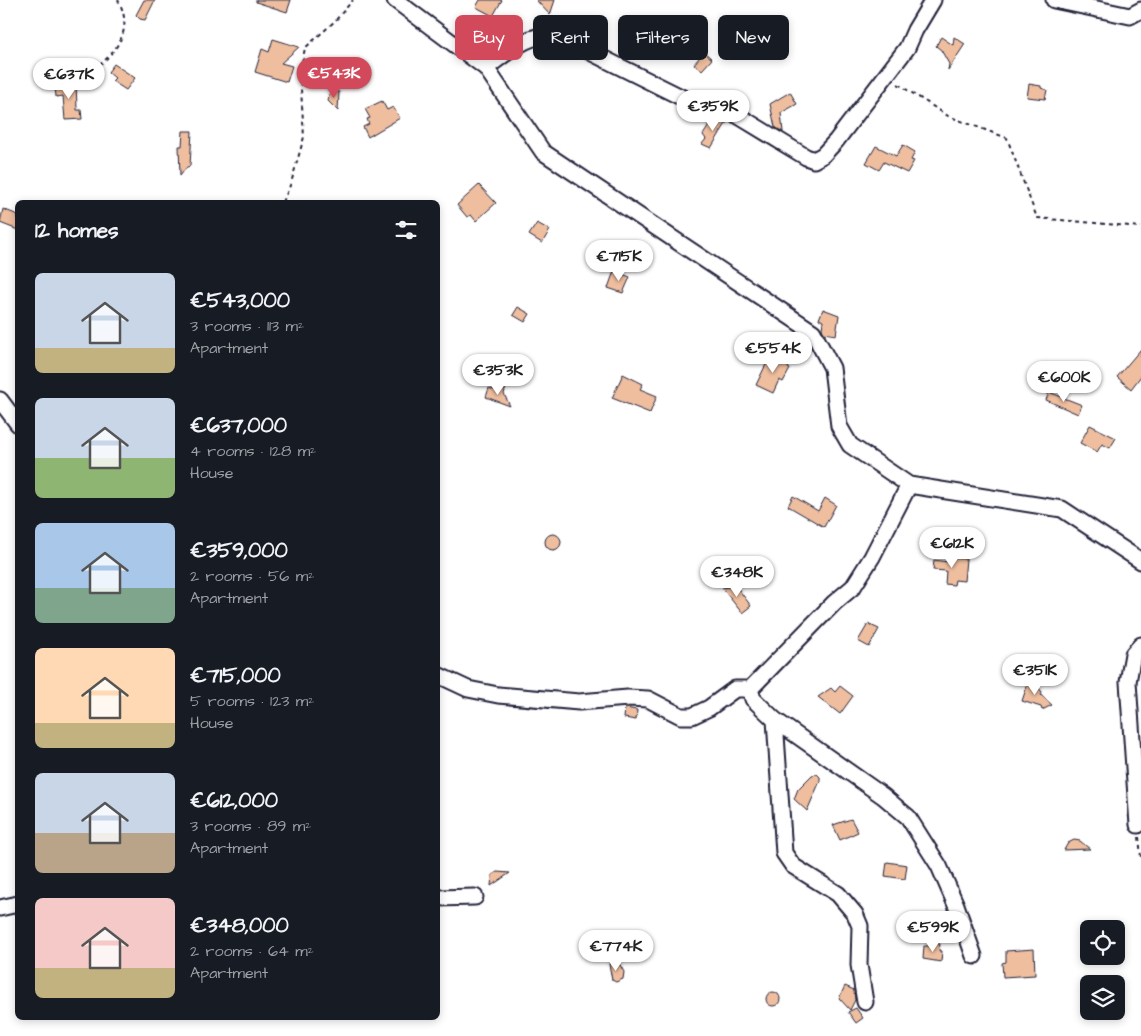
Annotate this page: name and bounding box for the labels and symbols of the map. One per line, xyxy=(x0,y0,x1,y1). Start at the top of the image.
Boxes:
pin: €543K xyxy=(299,56,369,99)
pin: €637K xyxy=(34,58,104,100)
pin: €359K xyxy=(678,90,748,132)
pin: €715K xyxy=(584,240,654,282)
pin: €554K xyxy=(738,332,808,374)
pin: €353K xyxy=(463,354,533,396)
pin: €600K xyxy=(1029,360,1099,403)
pin: €612K xyxy=(917,526,987,569)
pin: €348K xyxy=(702,556,772,598)
pin: €351K xyxy=(1000,654,1070,696)
pin: €599K xyxy=(898,910,968,953)
pin: €774K xyxy=(581,930,651,972)

